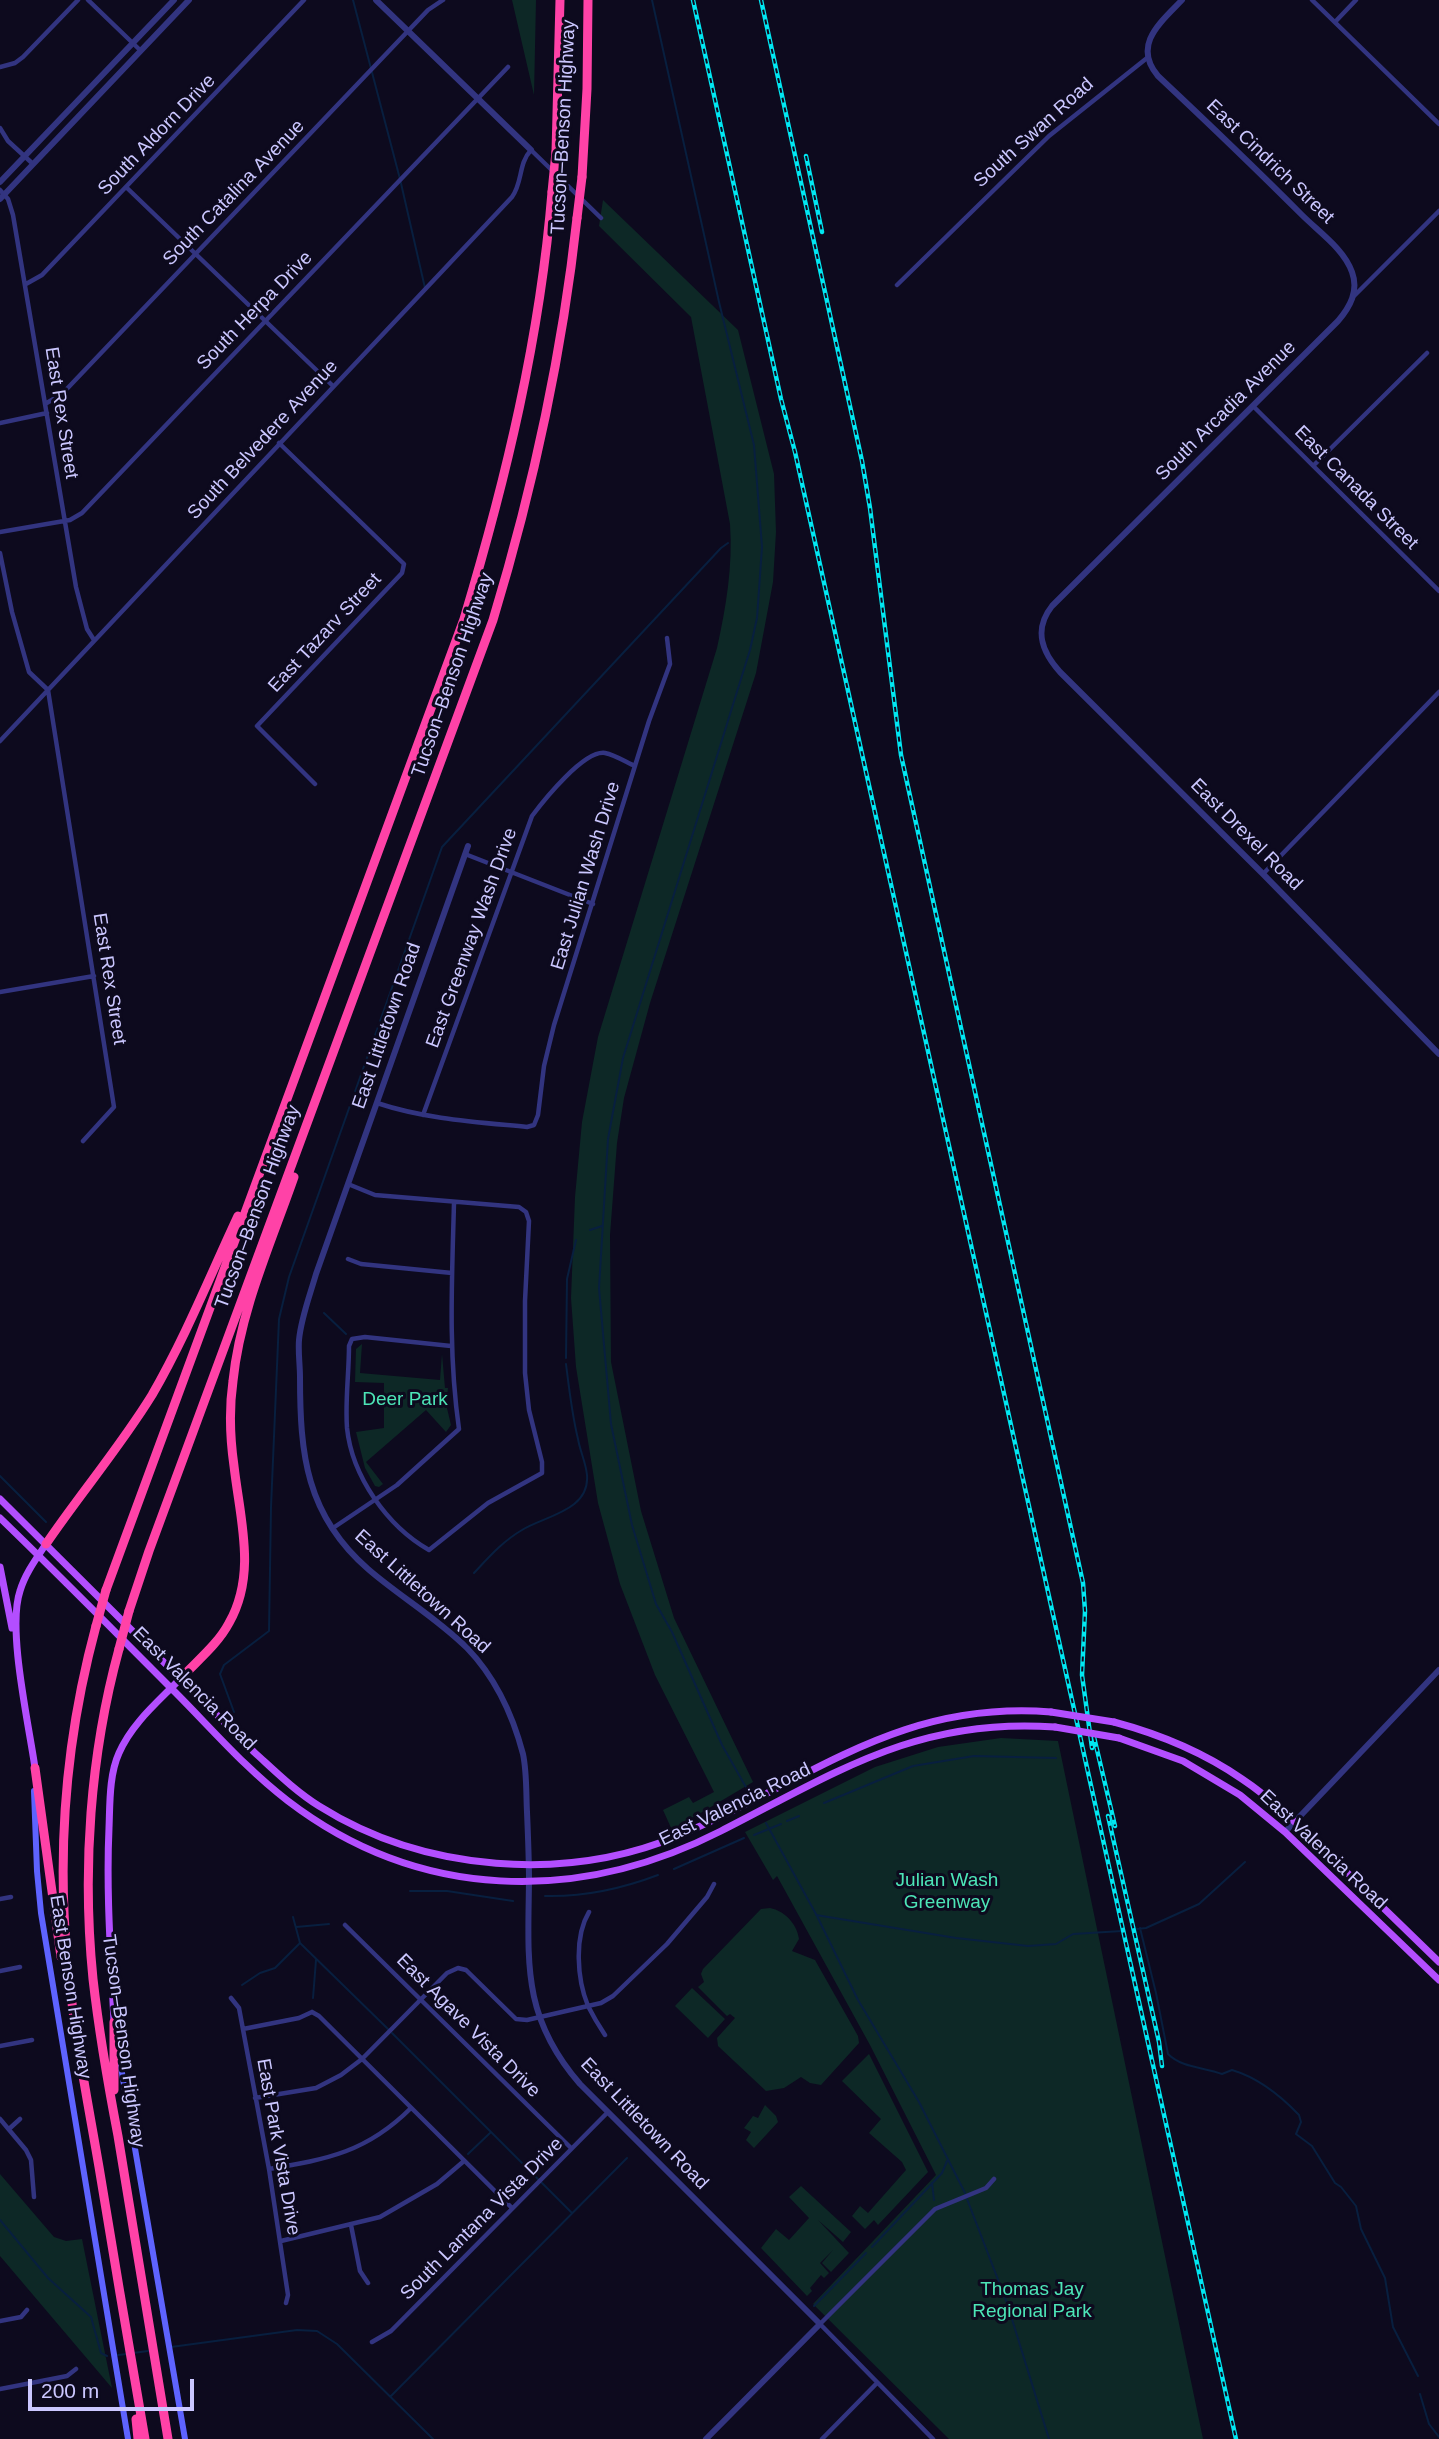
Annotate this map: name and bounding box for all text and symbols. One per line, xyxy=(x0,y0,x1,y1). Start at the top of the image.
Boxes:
street label: Tucson–Benson Highway xyxy=(547,19,581,235)
street label: South Aldorn Drive xyxy=(93,70,221,200)
street label: South Swan Road xyxy=(969,73,1099,193)
street label: East Cindrich Street xyxy=(1201,95,1339,229)
street label: South Catalina Avenue xyxy=(158,115,310,271)
street label: South Herpa Drive xyxy=(193,247,317,375)
street label: South Arcadia Avenue xyxy=(1151,336,1301,486)
street label: East Rex Street xyxy=(39,346,83,480)
street label: South Belvedere Avenue xyxy=(183,355,343,525)
street label: East Canada Street xyxy=(1289,421,1423,555)
street label: East Tazarv Street xyxy=(264,568,386,698)
street label: Tucson–Benson Highway xyxy=(407,570,499,780)
street label: East Drexel Road xyxy=(1185,774,1307,896)
street label: East Julian Wash Drive xyxy=(546,779,626,973)
street label: East Greenway Wash Drive xyxy=(422,825,522,1051)
street label: East Rex Street xyxy=(87,912,131,1046)
street label: East Littletown Road xyxy=(348,940,426,1112)
street label: Tucson–Benson Highway xyxy=(211,1102,305,1312)
park label: Deer Park xyxy=(362,1389,448,1411)
street label: East Littletown Road xyxy=(350,1525,494,1659)
street label: East Valencia Road xyxy=(127,1622,261,1756)
street label: East Valencia Road xyxy=(656,1758,814,1852)
street label: East Valencia Road xyxy=(1255,1785,1391,1915)
park label: Julian Wash Greenway xyxy=(896,1870,998,1914)
street label: East Benson Highway xyxy=(44,1893,96,2081)
street label: Tucson–Benson Highway xyxy=(97,1933,149,2149)
street label: East Agave Vista Drive xyxy=(391,1949,545,2103)
street label: East Littletown Road xyxy=(575,2053,713,2195)
street label: East Park Vista Drive xyxy=(251,2057,305,2237)
street label: South Lantana Vista Drive xyxy=(396,2133,568,2305)
park label: Thomas Jay Regional Park xyxy=(972,2279,1092,2323)
scale bar xyxy=(32,2366,198,2410)
text: 200 m xyxy=(41,2379,99,2402)

